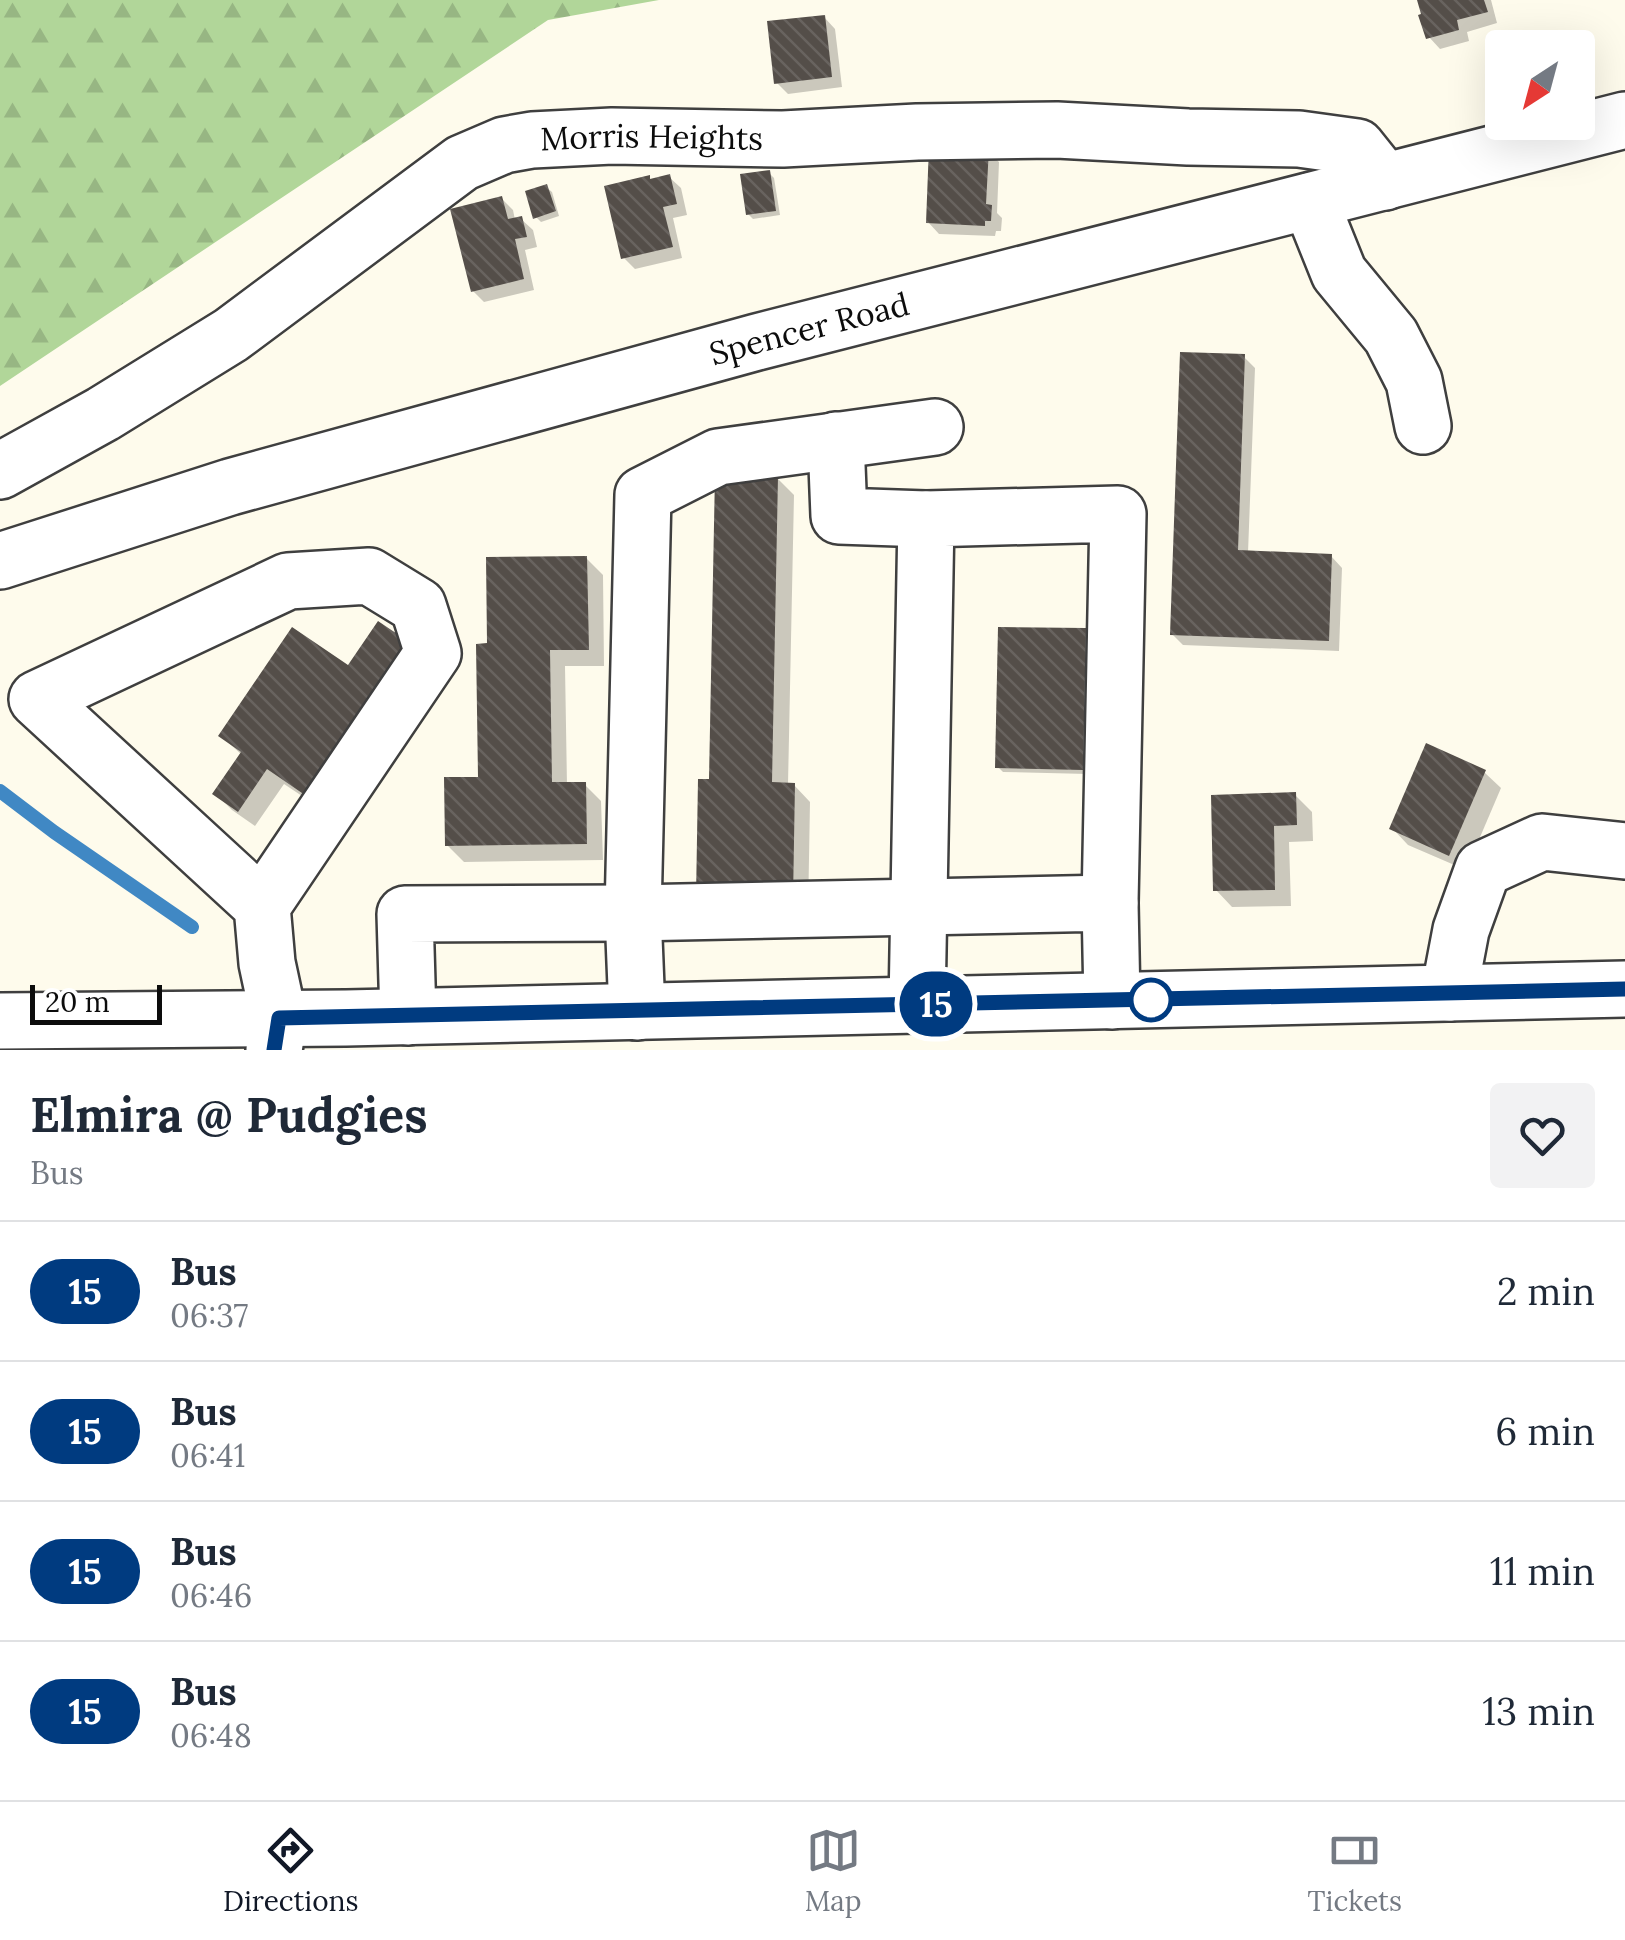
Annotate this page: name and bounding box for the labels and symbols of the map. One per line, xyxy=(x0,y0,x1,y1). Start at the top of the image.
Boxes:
north arrow xyxy=(1485,30,1595,140)
street label: Morris Heights xyxy=(539,115,764,160)
street label: Spencer Road xyxy=(705,283,913,374)
line badge: 15 xyxy=(891,972,981,1036)
unlabelled marker xyxy=(1130,979,1172,1021)
scale bar xyxy=(30,980,162,1024)

